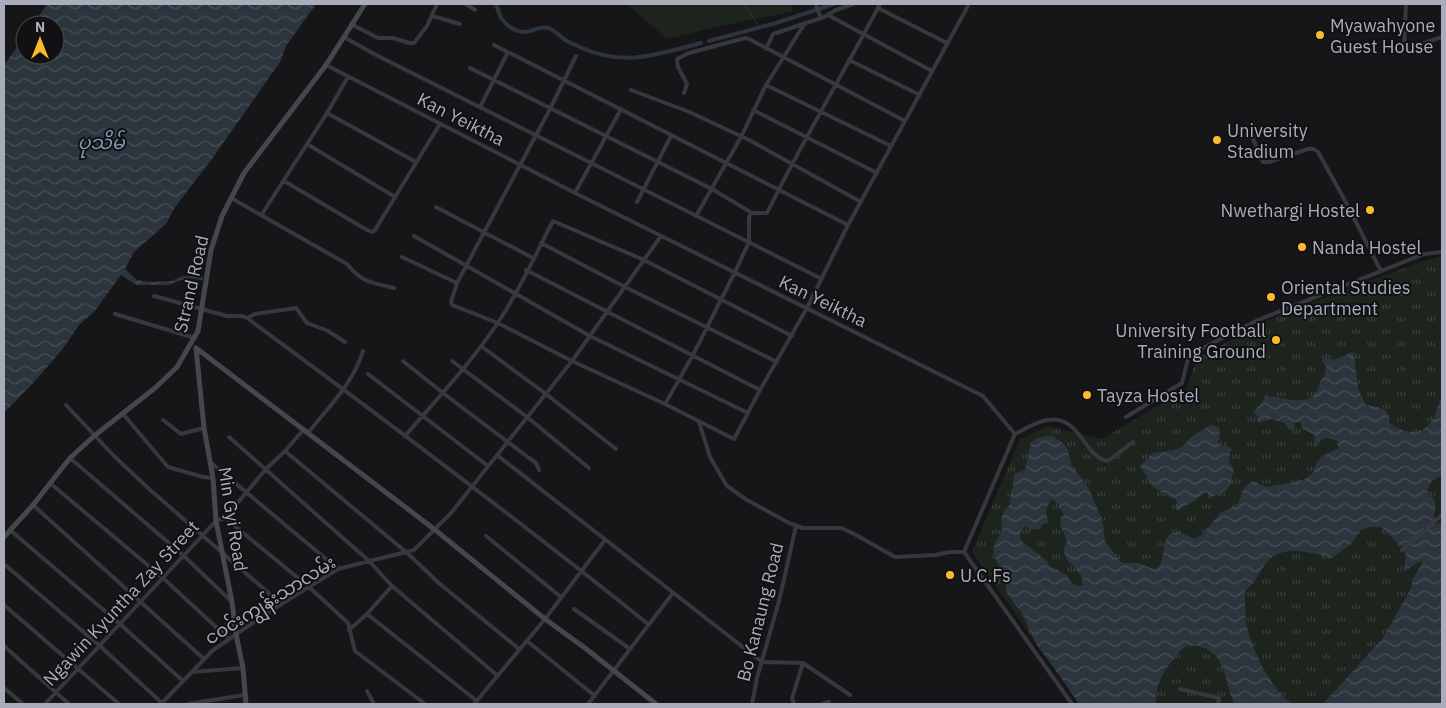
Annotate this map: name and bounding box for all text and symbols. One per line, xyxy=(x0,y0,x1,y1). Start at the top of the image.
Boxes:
place label: Myawahyone Guest House xyxy=(1330,14,1435,58)
north arrow xyxy=(15,15,65,65)
text: N xyxy=(35,18,45,36)
marker: Myawahyone Guest House xyxy=(1314,29,1326,41)
street label: Kan Yeiktha xyxy=(414,87,509,151)
place label: University Stadium xyxy=(1227,119,1308,163)
water label: ပုသိမ် xyxy=(77,129,126,158)
marker: University Stadium xyxy=(1211,134,1223,146)
place label: Nwethargi Hostel xyxy=(1221,199,1360,222)
marker: Nwethargi Hostel xyxy=(1364,204,1376,216)
street label: Strand Road xyxy=(169,233,213,335)
place label: Nanda Hostel xyxy=(1312,236,1421,259)
marker: Nanda Hostel xyxy=(1296,241,1308,253)
street label: Kan Yeiktha xyxy=(775,270,871,332)
place label: Oriental Studies Department xyxy=(1281,276,1411,320)
marker: Oriental Studies Department xyxy=(1265,291,1277,303)
place label: University Football Training Ground xyxy=(1115,319,1266,363)
marker: University Football Training Ground xyxy=(1270,334,1282,346)
place label: Tayza Hostel xyxy=(1097,384,1199,407)
marker: Tayza Hostel xyxy=(1081,389,1093,401)
street label: Min Gyi Road xyxy=(213,465,253,573)
street label: Ngawin Kyuntha Zay Street xyxy=(38,515,204,691)
street label: Bo Kanaung Road xyxy=(732,540,788,684)
street label: ငဝင်းကျွန်းသာလမ်း xyxy=(200,550,343,655)
place label: U.C.Fs xyxy=(960,564,1011,587)
marker: U.C.Fs xyxy=(944,569,956,581)

